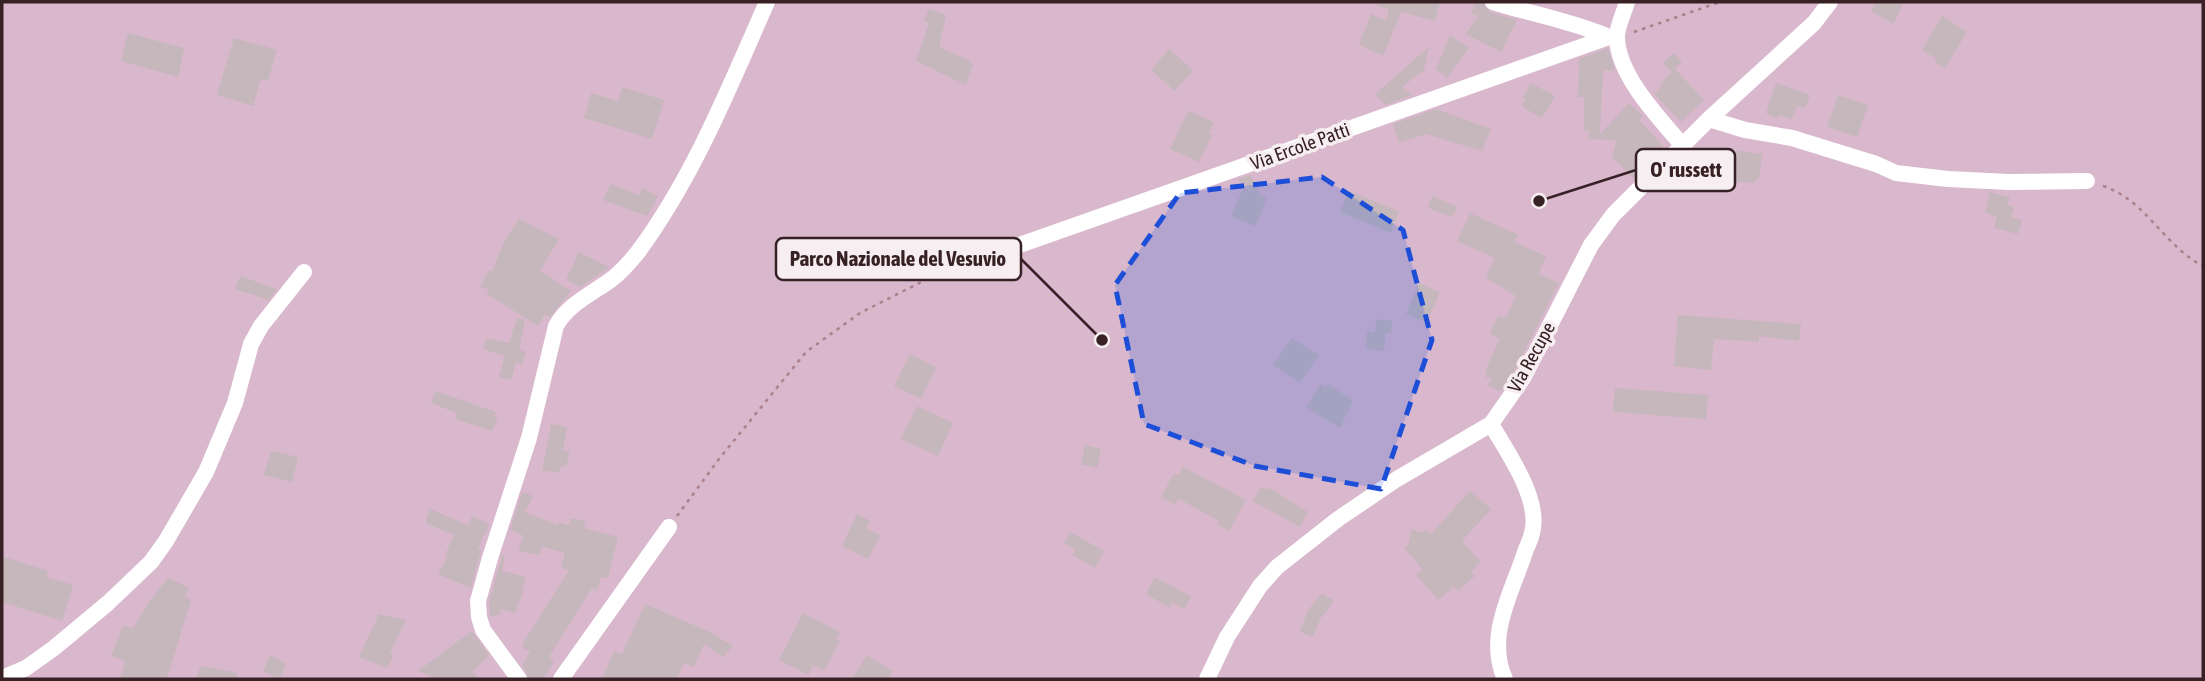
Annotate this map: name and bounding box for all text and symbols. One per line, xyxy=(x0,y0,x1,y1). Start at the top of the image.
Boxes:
street label: Via Ercole Patti xyxy=(1247,118,1353,174)
callout: O' russett xyxy=(1636,149,1735,191)
text: O' russett xyxy=(1650,157,1722,181)
callout: Parco Nazionale del Vesuvio xyxy=(776,238,1021,280)
text: Parco Nazionale del Vesuvio xyxy=(790,246,1006,270)
street label: Via Recupe xyxy=(1503,318,1559,396)

